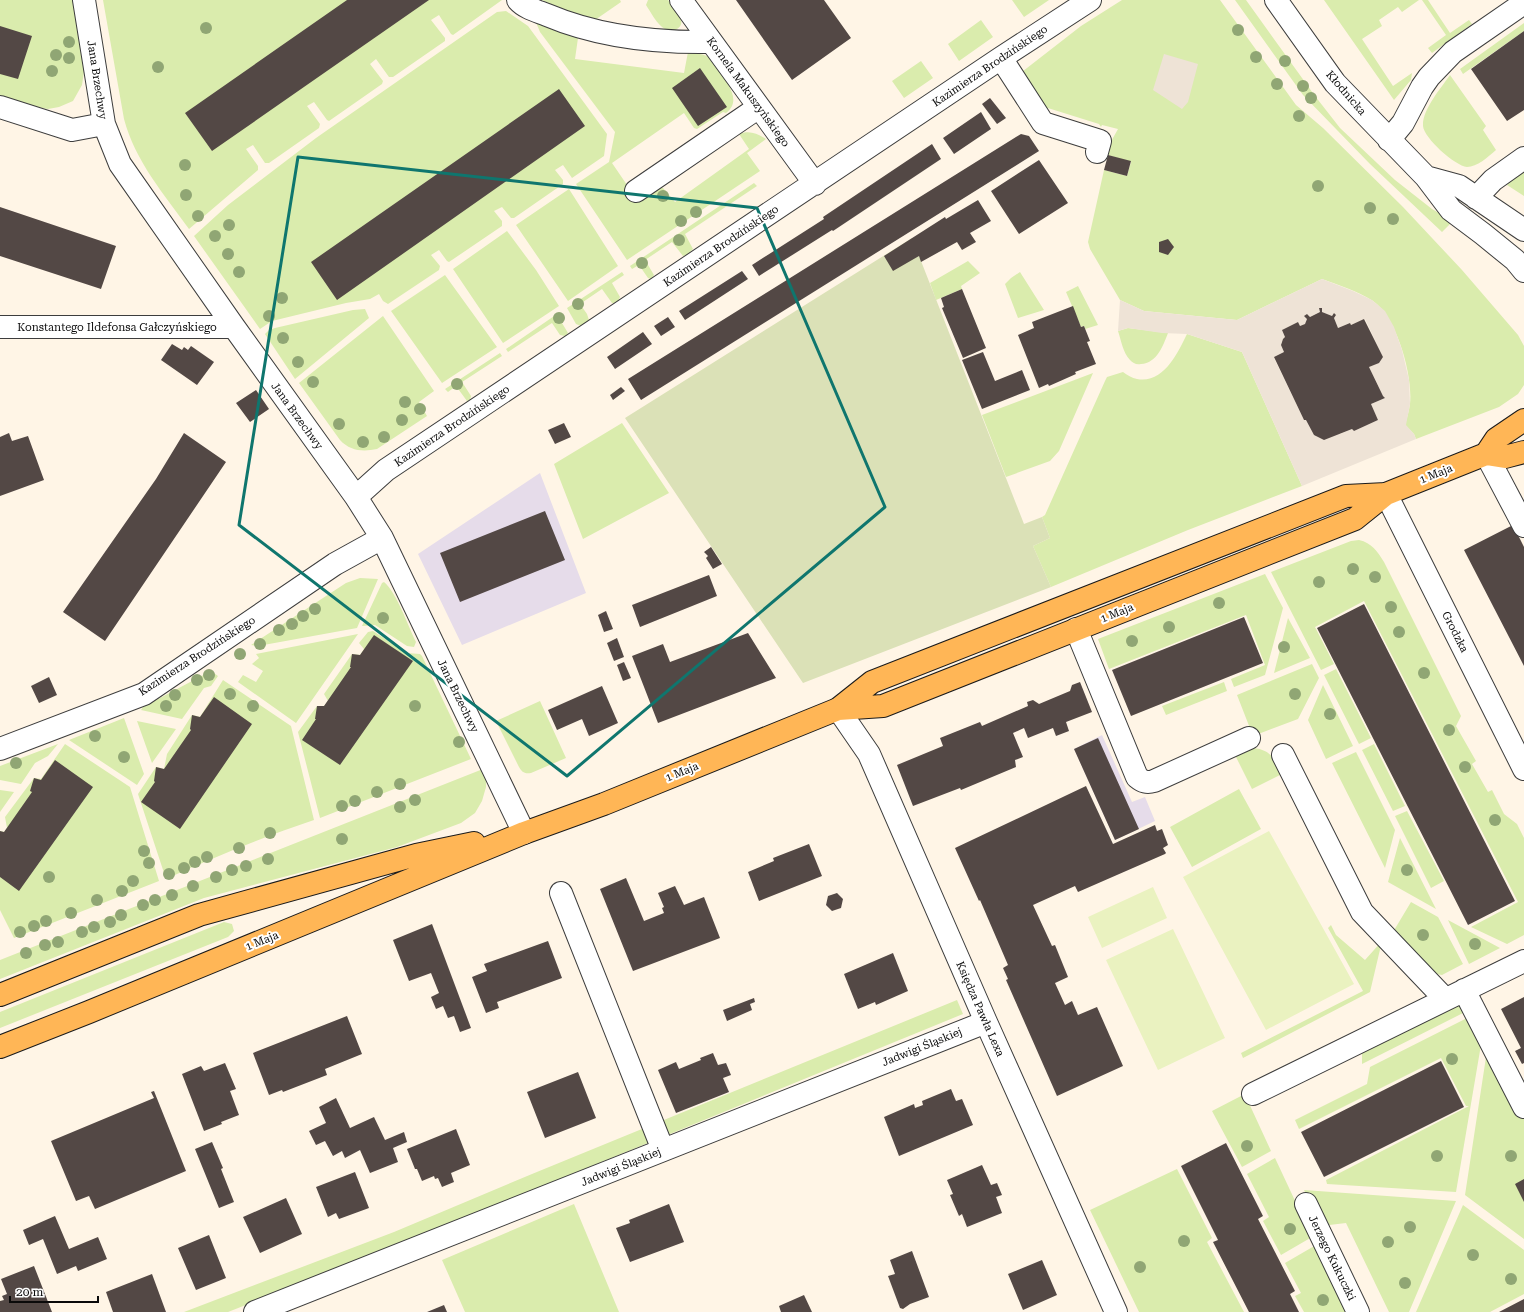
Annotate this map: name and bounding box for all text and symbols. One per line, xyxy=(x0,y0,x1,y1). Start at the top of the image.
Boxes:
street label: Kazimierza Brodzińskiego xyxy=(930,22,1050,109)
street label: Kornela Makuszyńskiego xyxy=(704,34,792,150)
street label: Jana Brzechwy xyxy=(84,40,110,121)
street label: Kłodnicka xyxy=(1323,68,1369,118)
street label: Kazimierza Brodzińskiego xyxy=(661,202,781,289)
street label: Konstantego Ildefonsa Gałczyńskiego xyxy=(17,321,217,334)
street label: Jana Brzechwy xyxy=(268,380,326,453)
street label: Kazimierza Brodzińskiego xyxy=(392,382,512,469)
street label: 1 Maja xyxy=(1418,462,1454,486)
street label: 1 Maja xyxy=(1099,601,1135,625)
street label: Grodzka xyxy=(1439,609,1471,655)
street label: Kazimierza Brodzińskiego xyxy=(136,613,258,699)
street label: Jana Brzechwy xyxy=(435,657,482,735)
street label: 1 Maja xyxy=(664,760,700,784)
street label: 1 Maja xyxy=(244,929,280,953)
street label: Księdza Pawła Lexa xyxy=(953,959,1007,1059)
street label: Jadwigi Śląskiej xyxy=(880,1024,964,1069)
street label: Jadwigi Śląskiej xyxy=(579,1144,663,1189)
street label: Jerzego Kukuczki xyxy=(1306,1213,1359,1303)
scale bar xyxy=(10,1278,98,1304)
text: 20 m xyxy=(16,1285,43,1299)

